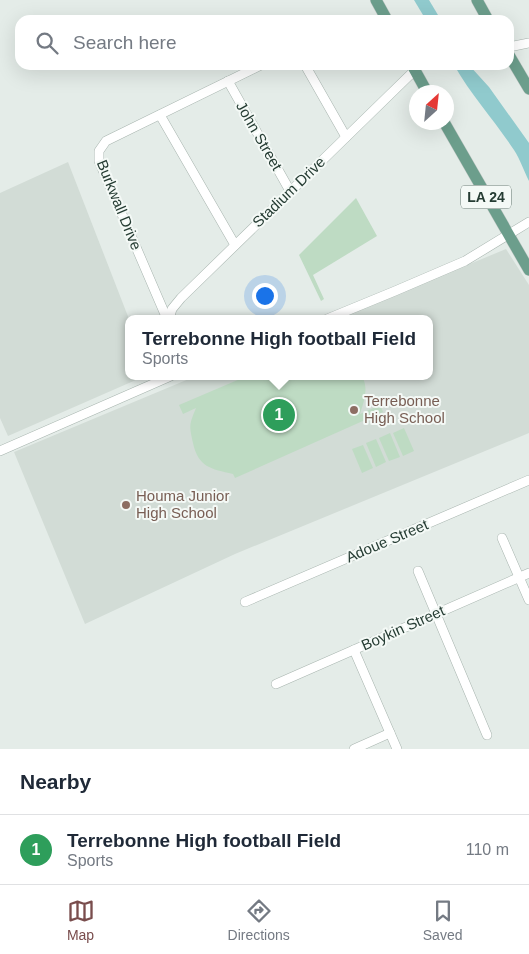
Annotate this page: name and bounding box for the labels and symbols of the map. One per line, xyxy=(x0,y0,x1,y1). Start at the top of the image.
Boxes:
north arrow xyxy=(409,85,454,130)
street label: John Street xyxy=(233,98,286,174)
street label: Stadium Drive xyxy=(249,153,328,230)
street label: Burkwall Drive xyxy=(94,157,145,252)
road number: LA 24 xyxy=(461,186,511,208)
your location xyxy=(252,283,278,309)
place label: Terrebonne High School xyxy=(364,392,445,426)
pin: 1 xyxy=(263,396,295,434)
marker: Terrebonne High School xyxy=(348,404,360,416)
place label: Houma Junior High School xyxy=(136,487,229,521)
marker: Houma Junior High School xyxy=(120,499,132,511)
street label: Adoue Street xyxy=(343,515,431,565)
street label: Boykin Street xyxy=(359,601,448,653)

